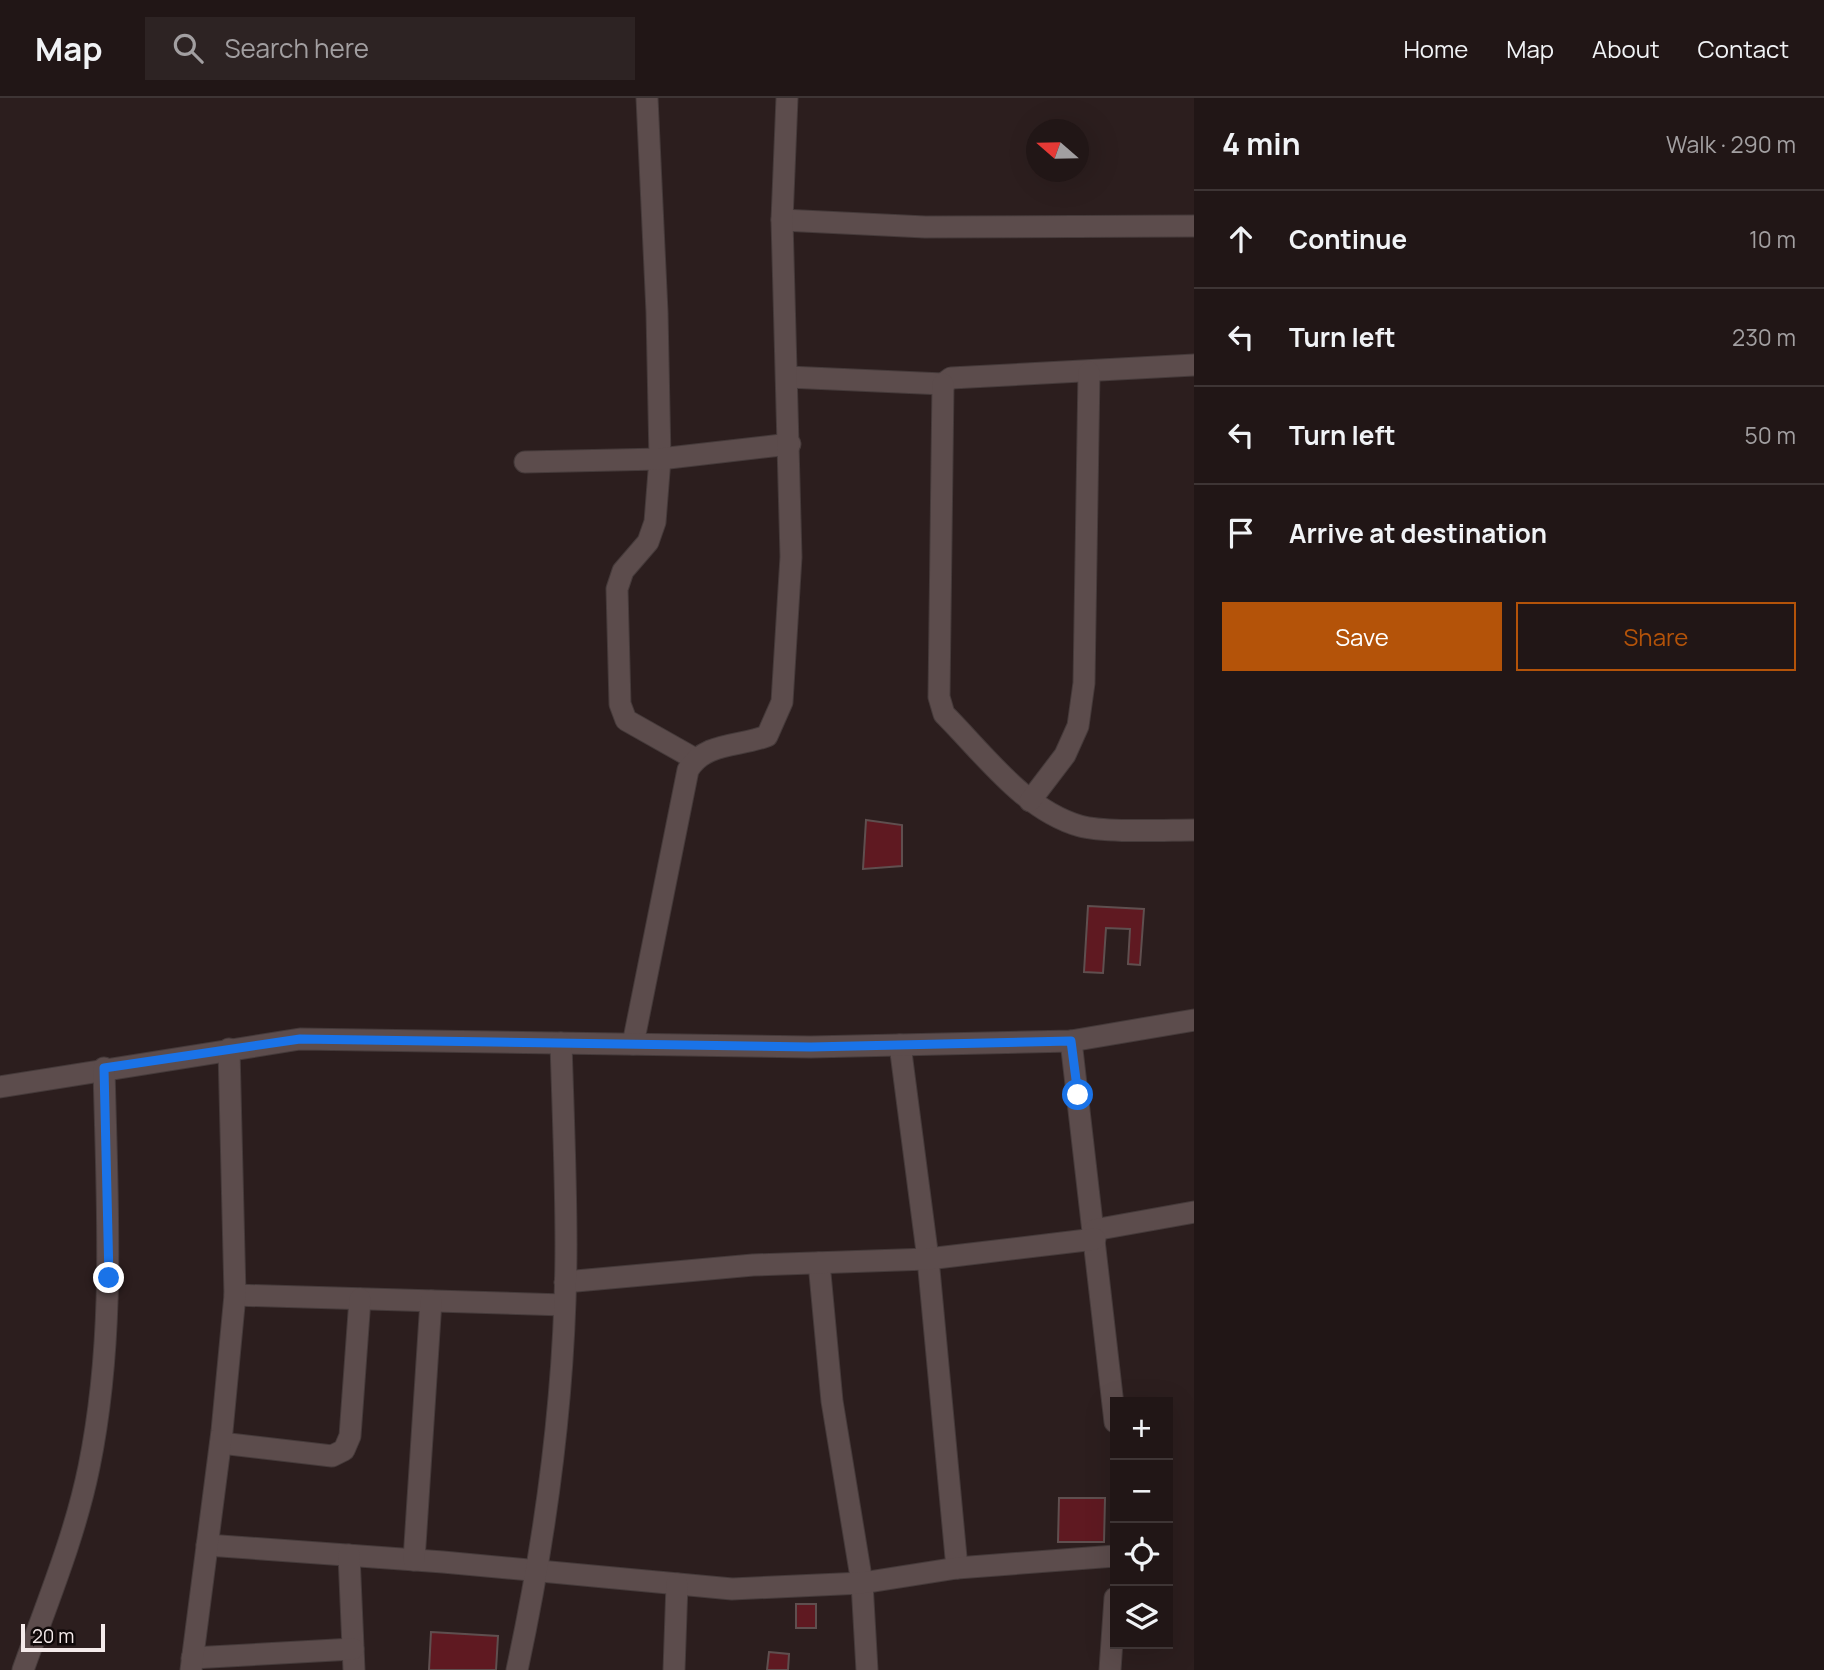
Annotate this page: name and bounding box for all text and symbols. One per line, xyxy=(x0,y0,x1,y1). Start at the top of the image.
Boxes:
search box xyxy=(145,17,635,80)
text: Map xyxy=(35,26,103,71)
icon: search xyxy=(169,29,207,67)
text: Search here xyxy=(225,30,369,66)
text: Home xyxy=(1403,32,1468,65)
text: Map xyxy=(1506,32,1554,65)
text: About xyxy=(1592,32,1660,65)
text: Contact xyxy=(1698,32,1789,65)
north arrow xyxy=(1026,119,1089,182)
text: 4 min xyxy=(1222,123,1300,164)
text: Walk · 290 m xyxy=(1666,128,1796,160)
icon: ahead xyxy=(1222,220,1260,258)
text: Continue xyxy=(1289,221,1407,257)
text: 10 m xyxy=(1749,223,1796,255)
icon: left xyxy=(1222,318,1260,356)
text: Turn left xyxy=(1289,319,1396,355)
text: 230 m xyxy=(1732,321,1796,353)
icon: left xyxy=(1222,416,1260,454)
text: Turn left xyxy=(1289,417,1396,453)
text: 50 m xyxy=(1745,419,1796,451)
icon: arrive xyxy=(1222,514,1260,552)
text: Arrive at destination xyxy=(1289,515,1547,551)
button: Save xyxy=(1222,602,1502,671)
button: Share xyxy=(1516,602,1796,671)
route start xyxy=(1062,1079,1093,1110)
route end xyxy=(93,1262,124,1293)
map controls xyxy=(1110,1397,1173,1649)
button: + xyxy=(1110,1397,1173,1460)
button: − xyxy=(1110,1460,1173,1523)
button: locate xyxy=(1110,1523,1173,1586)
button: layers xyxy=(1110,1586,1173,1649)
scale bar xyxy=(21,1621,105,1653)
text: 20 m xyxy=(32,1623,74,1649)

